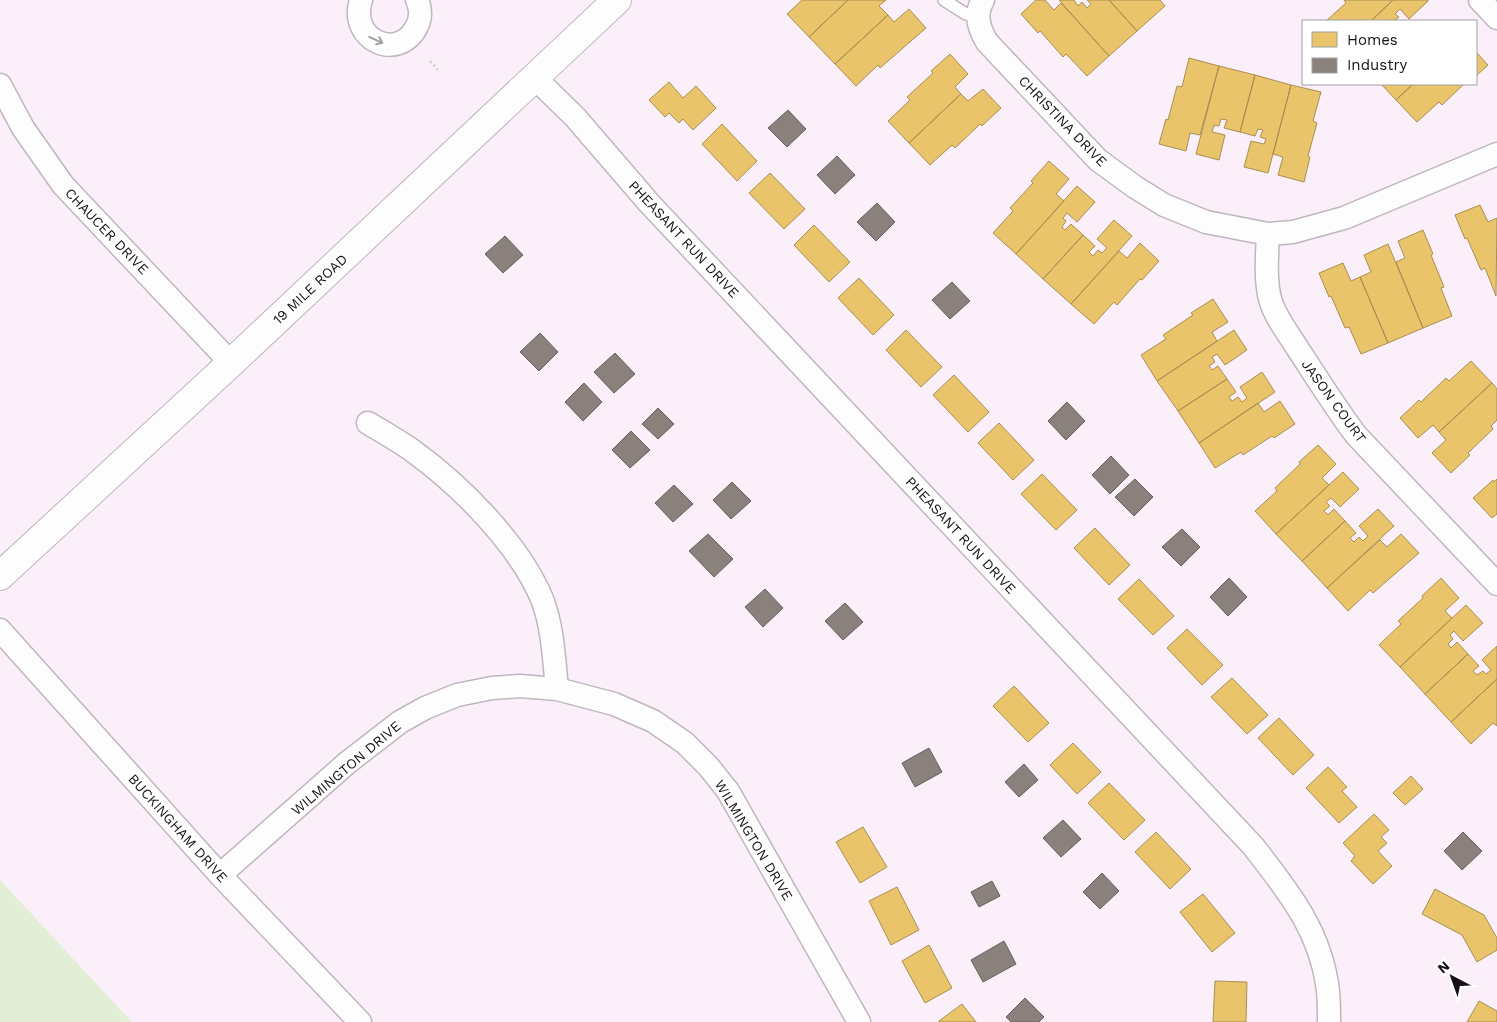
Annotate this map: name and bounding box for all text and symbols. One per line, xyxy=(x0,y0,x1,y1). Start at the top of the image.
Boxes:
legend xyxy=(1302,20,1477,85)
text: Homes xyxy=(1347,31,1398,49)
one-way arrow xyxy=(368,36,383,46)
text: Industry xyxy=(1347,56,1408,74)
street label: CHRISTINA DRIVE xyxy=(1016,72,1110,170)
street label: PHEASANT RUN DRIVE xyxy=(626,177,742,301)
street label: CHAUCER DRIVE xyxy=(62,185,152,277)
street label: 19 MILE ROAD xyxy=(270,250,350,328)
street label: JASON COURT xyxy=(1299,356,1370,446)
street label: PHEASANT RUN DRIVE xyxy=(903,473,1019,597)
street label: WILMINGTON DRIVE xyxy=(288,718,404,818)
street label: BUCKINGHAM DRIVE xyxy=(125,771,231,885)
street label: WILMINGTON DRIVE xyxy=(712,777,796,903)
north arrow xyxy=(1427,952,1477,1002)
text: N xyxy=(1434,958,1453,977)

